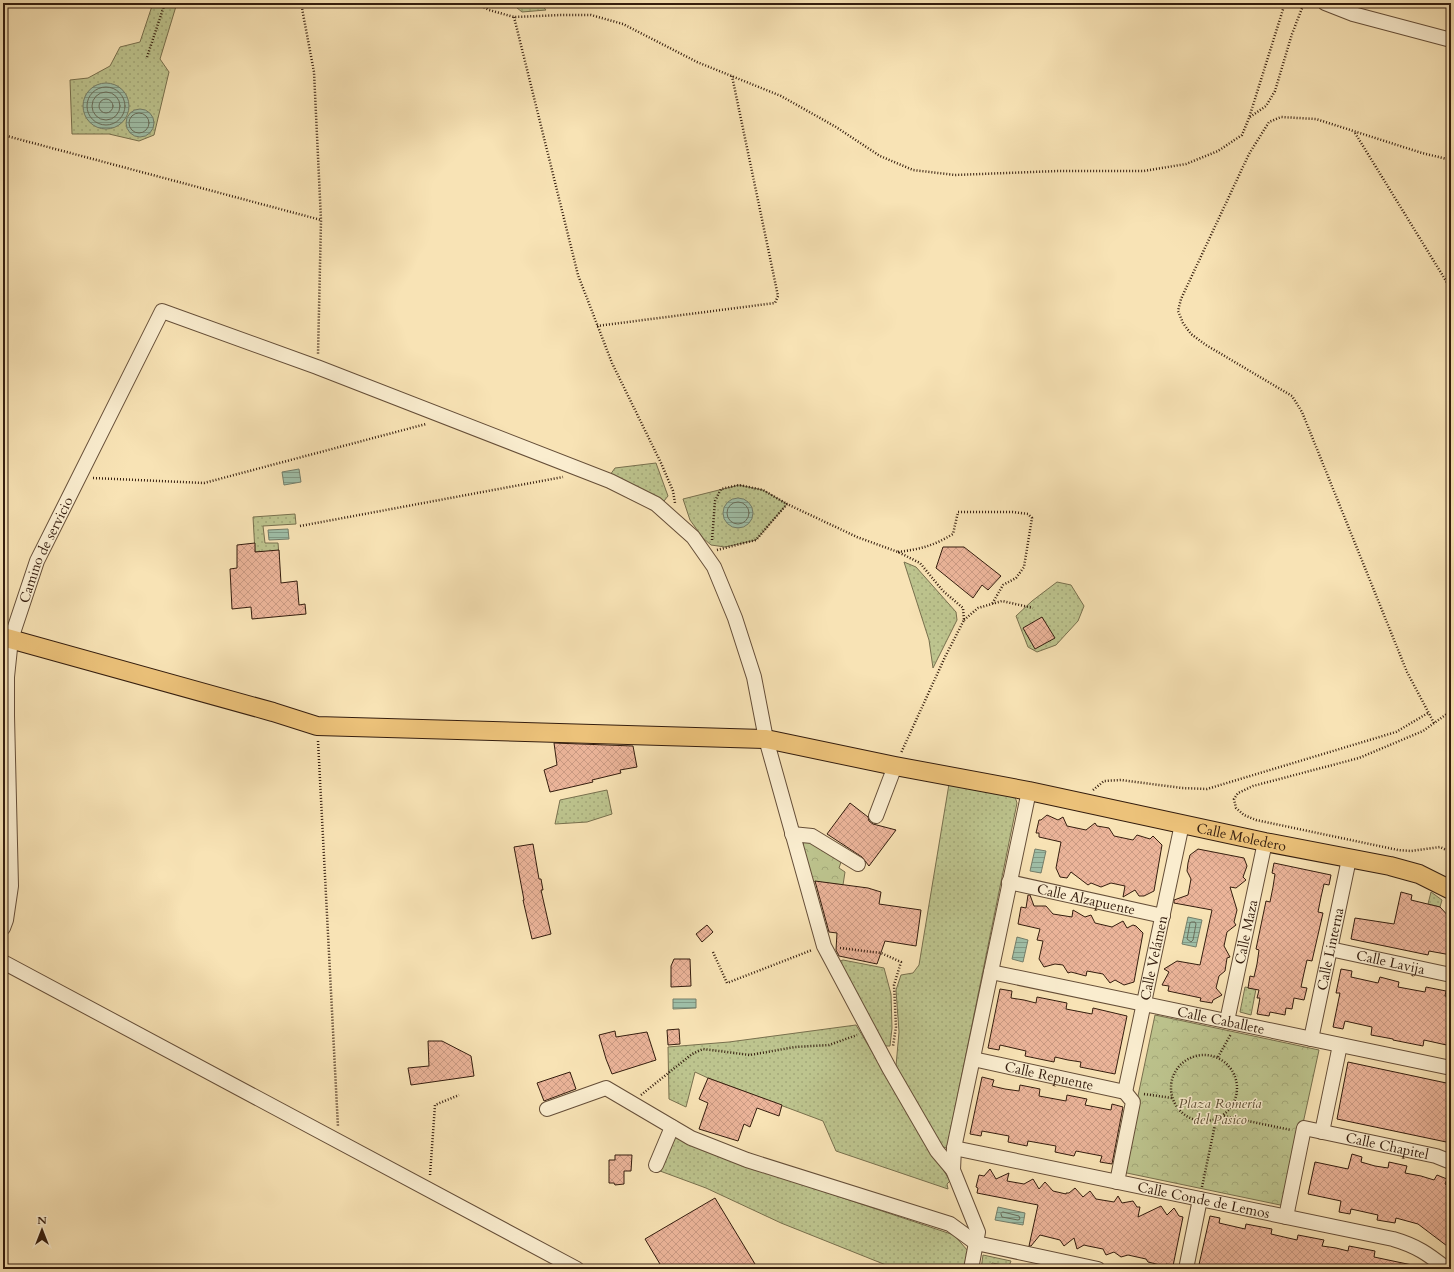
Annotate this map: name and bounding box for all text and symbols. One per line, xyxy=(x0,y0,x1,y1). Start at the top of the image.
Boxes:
street label: Camino de servicio xyxy=(15,493,78,606)
street label: Calle Moledero xyxy=(1195,818,1288,856)
street label: Calle Alzapuente xyxy=(1035,879,1137,920)
street label: Calle Maza xyxy=(1230,898,1262,966)
street label: Calle Linterna xyxy=(1312,906,1349,992)
street label: Calle Velámen xyxy=(1136,914,1172,1002)
street label: Calle Lavija xyxy=(1354,946,1427,979)
street label: Calle Caballete xyxy=(1176,1002,1266,1039)
street label: Calle Repuente xyxy=(1003,1057,1095,1095)
park label: Plaza Romería del Pasico xyxy=(1178,1094,1262,1129)
street label: Calle Chapitel xyxy=(1344,1128,1431,1164)
street label: Calle Conde de Lemos xyxy=(1136,1177,1272,1223)
north arrow xyxy=(22,1210,62,1250)
text: N xyxy=(37,1213,47,1228)

